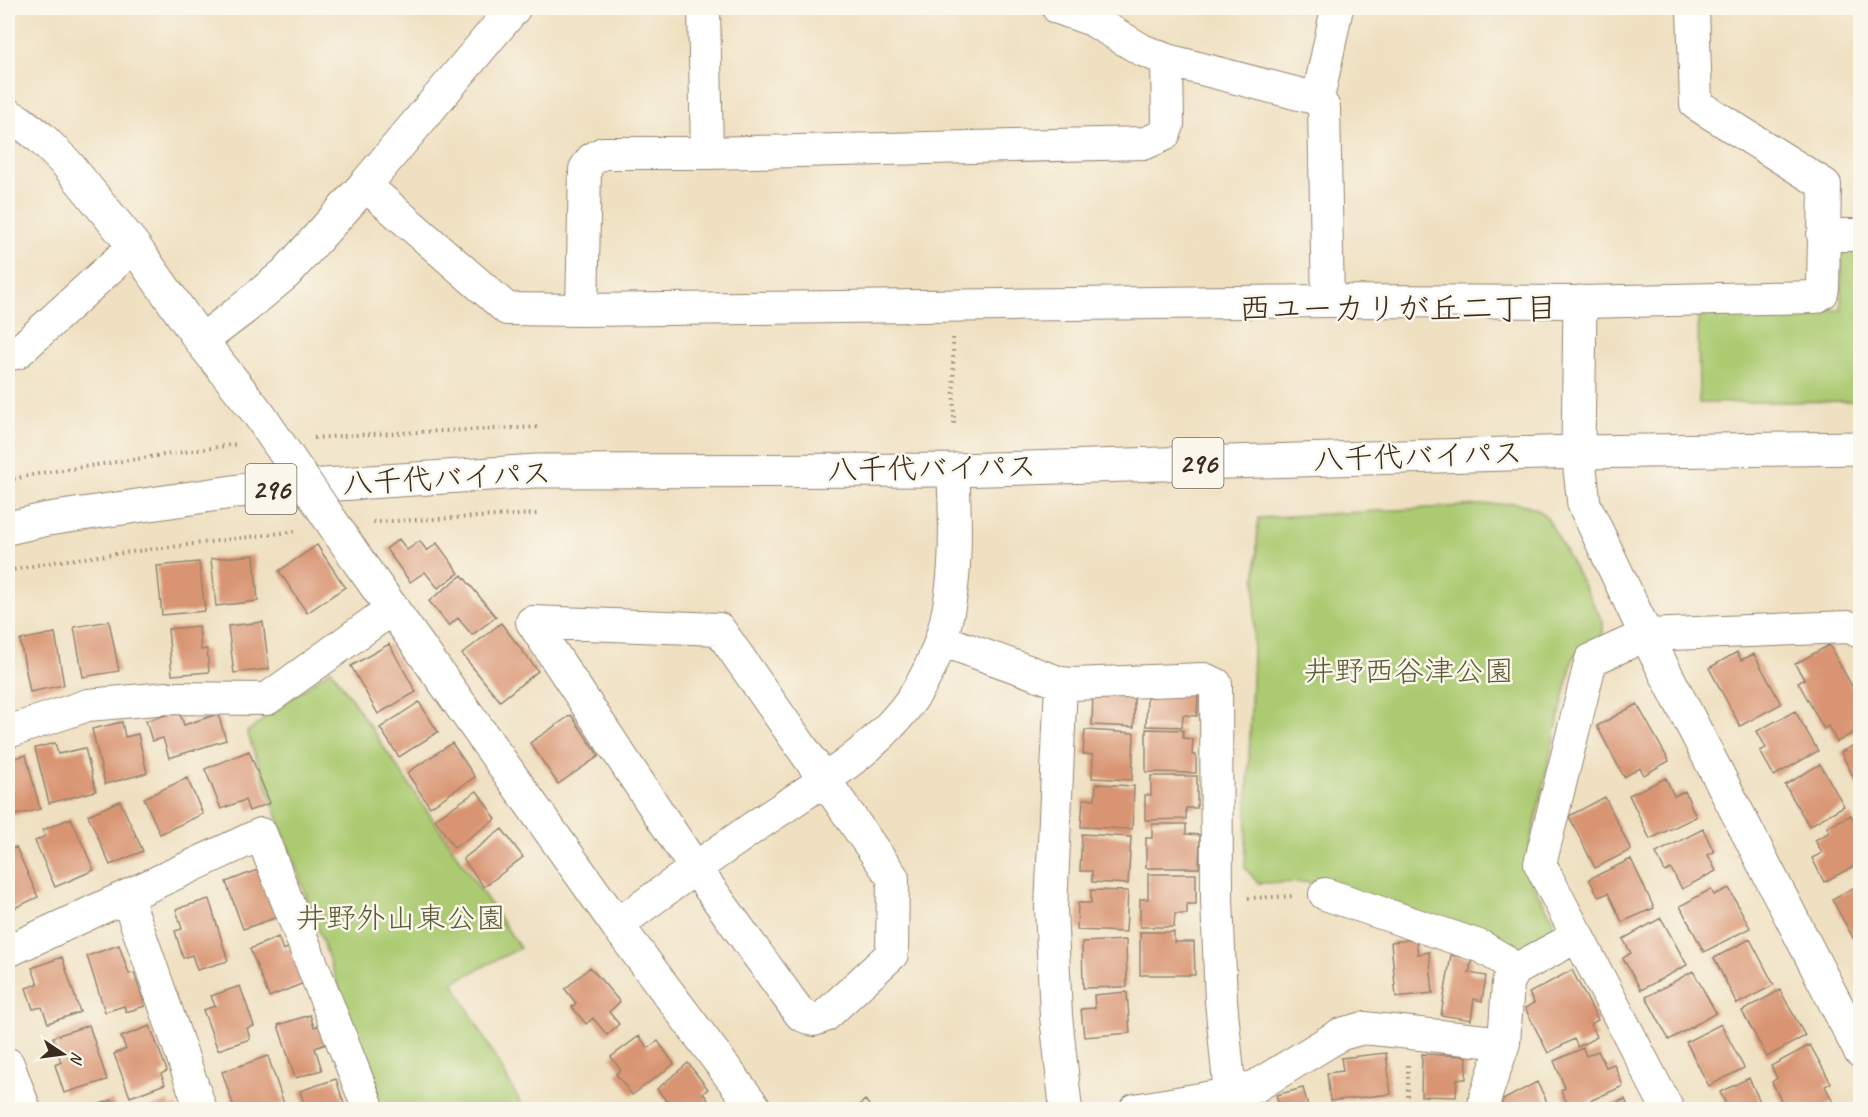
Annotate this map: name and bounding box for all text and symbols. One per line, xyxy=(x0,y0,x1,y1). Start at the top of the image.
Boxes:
district label: 西ユーカリが丘二丁目 xyxy=(1239,288,1557,329)
street label: 八千代バイパス xyxy=(1313,433,1523,479)
road number: 296 xyxy=(1172,438,1224,488)
street label: 八千代バイパス xyxy=(827,447,1037,489)
street label: 八千代バイパス xyxy=(341,454,553,502)
road number: 296 xyxy=(246,464,296,514)
park label: 井野西谷津公園 xyxy=(1304,652,1514,690)
park label: 井野外山東公園 xyxy=(296,899,506,937)
north arrow xyxy=(33,1024,93,1084)
text: N xyxy=(65,1050,87,1067)

